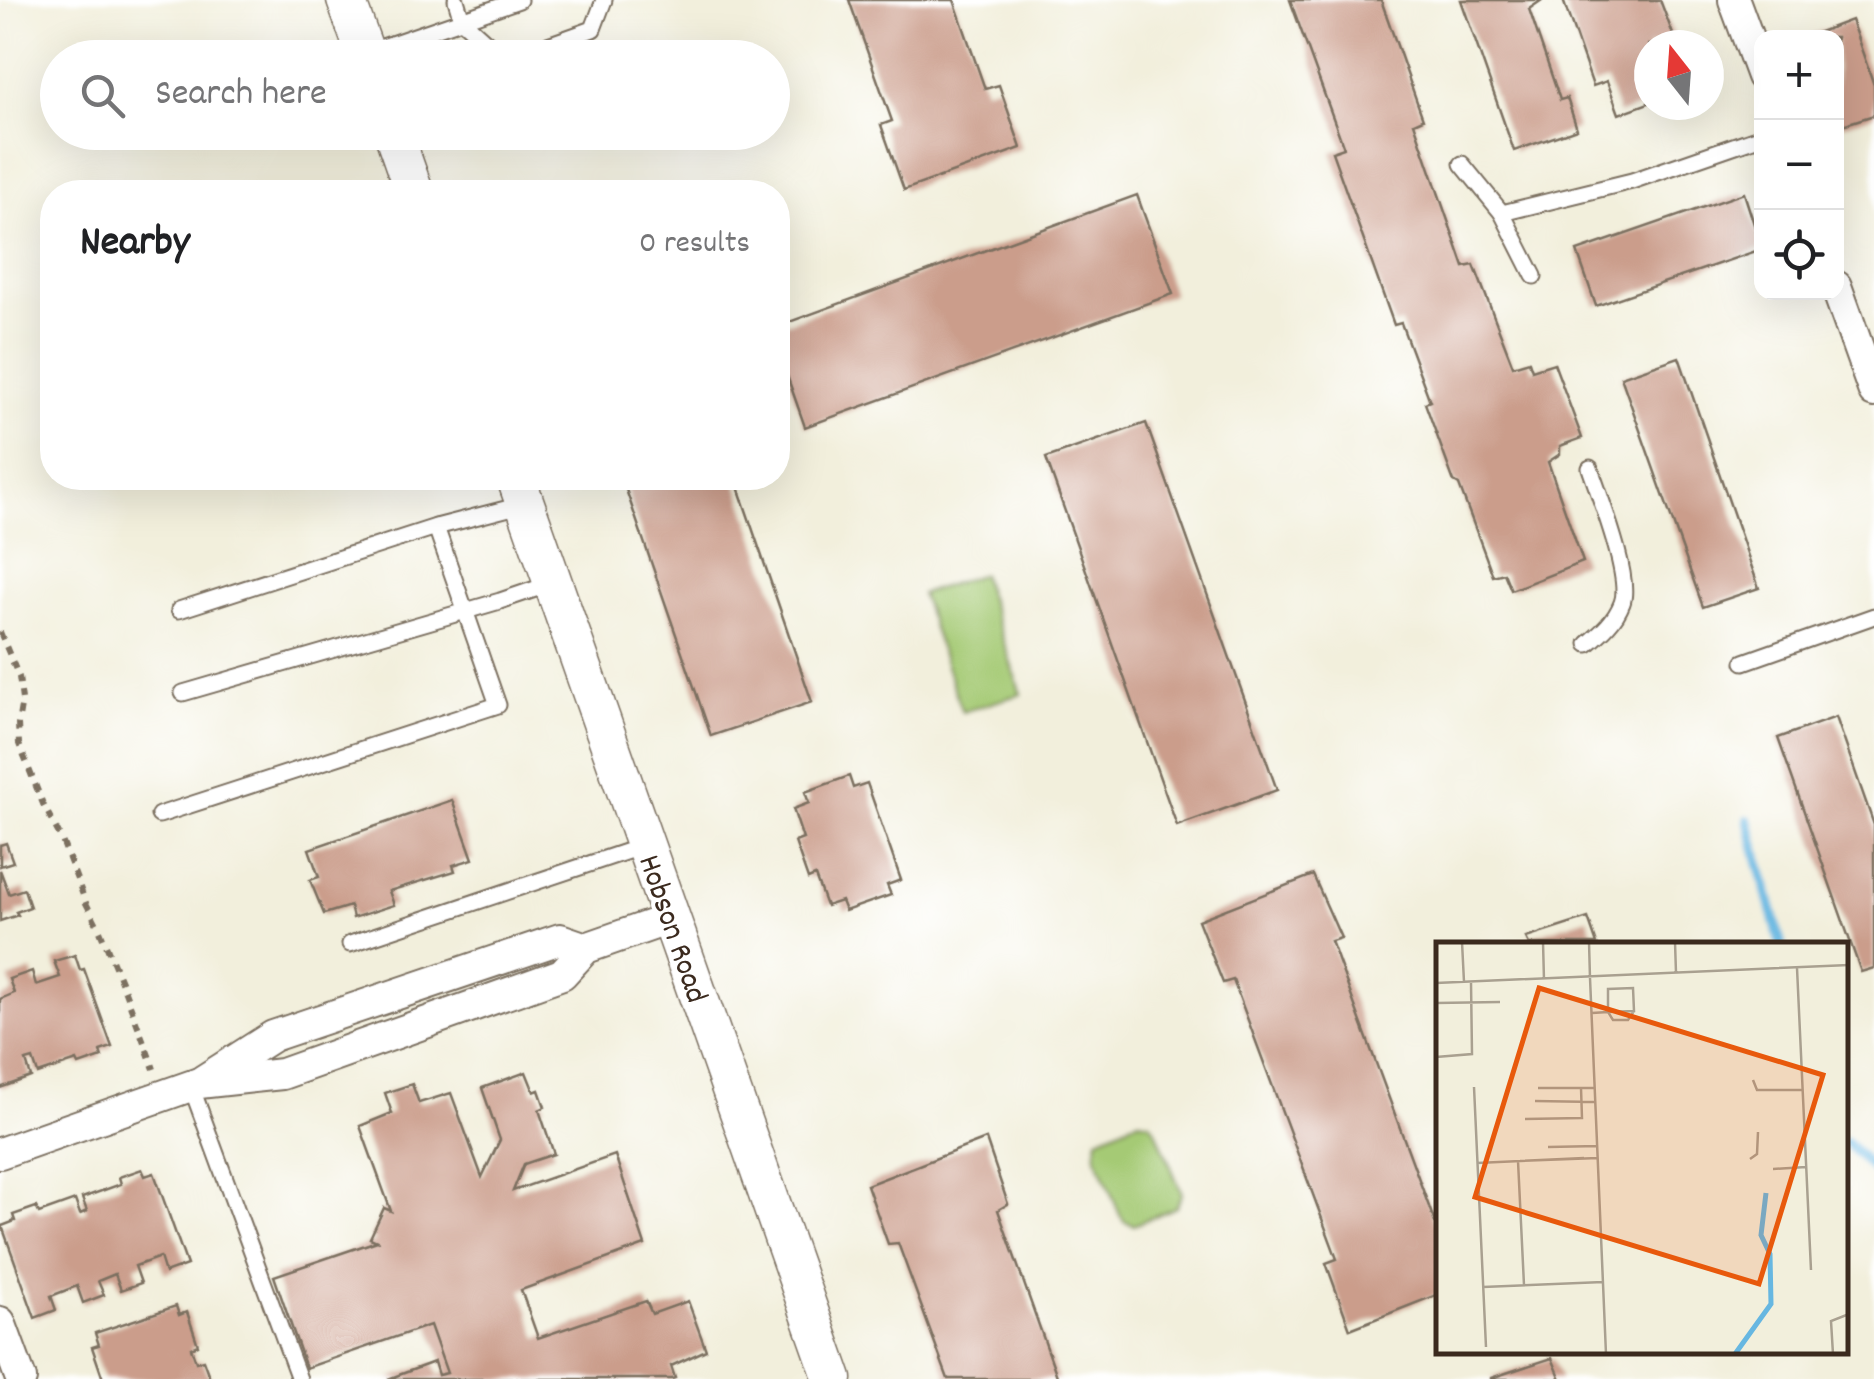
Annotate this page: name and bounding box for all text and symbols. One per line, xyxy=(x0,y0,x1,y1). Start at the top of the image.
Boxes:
north arrow xyxy=(1634,30,1724,120)
map controls xyxy=(1754,30,1844,300)
button: + xyxy=(1754,30,1844,120)
search box xyxy=(40,40,790,150)
icon: search xyxy=(75,68,130,123)
text: Search here xyxy=(155,68,327,123)
button: − xyxy=(1754,120,1844,210)
button: locate xyxy=(1754,210,1844,300)
text: Nearby xyxy=(80,215,190,275)
text: 0 results xyxy=(639,222,750,268)
street label: Hobson Road xyxy=(623,849,717,1010)
inset map xyxy=(1436,942,1849,1354)

